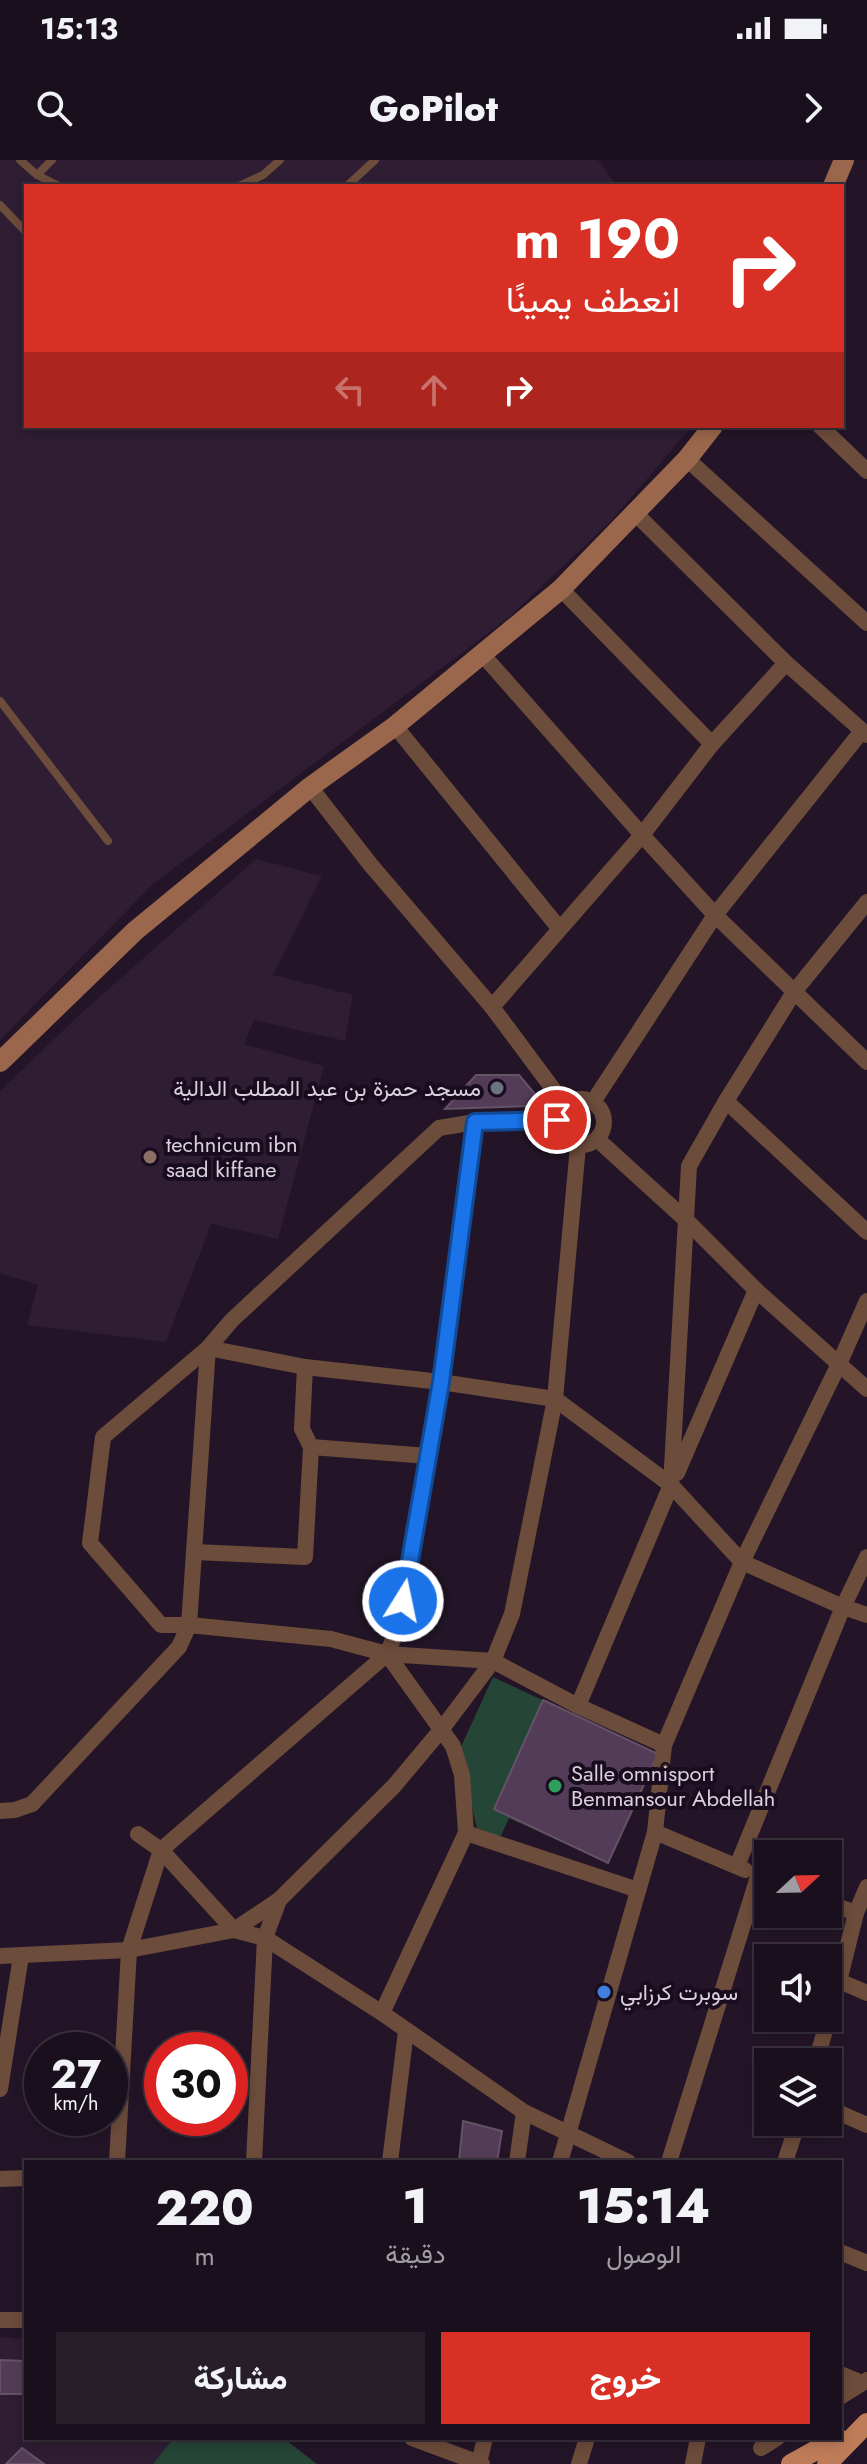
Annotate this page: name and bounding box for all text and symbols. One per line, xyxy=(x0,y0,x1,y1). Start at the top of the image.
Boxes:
text: 15:13 xyxy=(40,7,118,50)
text: GoPilot xyxy=(369,82,498,134)
icon: search xyxy=(32,86,76,130)
icon: forward xyxy=(791,86,835,130)
text: 190 m xyxy=(514,198,680,279)
icon: right xyxy=(708,216,812,320)
text: انعطف يمينًا xyxy=(506,273,680,325)
icon: left xyxy=(328,368,372,412)
icon: ahead xyxy=(412,368,456,412)
icon: right xyxy=(496,368,540,412)
place label: مسجد حمزة بن عبد المطلب الدالية xyxy=(173,1072,481,1104)
marker: مسجد حمزة بن عبد المطلب الدالية xyxy=(488,1079,506,1097)
pin xyxy=(523,1086,591,1154)
icon: arrive xyxy=(535,1098,579,1142)
place label: technicum ibn saad kiffane xyxy=(166,1128,298,1185)
marker: technicum ibn saad kiffane xyxy=(141,1148,159,1166)
position arrow xyxy=(361,1559,445,1643)
place label: Salle omnisport Benmansour Abdellah xyxy=(571,1757,775,1814)
marker: Salle omnisport Benmansour Abdellah xyxy=(546,1777,564,1795)
north arrow xyxy=(754,1840,842,1928)
map controls xyxy=(754,1840,842,2136)
button: sound xyxy=(754,1944,842,2032)
place label: سوبرت كرزابي xyxy=(620,1976,738,2011)
marker: سوبرت كرزابي xyxy=(595,1983,613,2001)
speed limit sign: 30 xyxy=(144,2032,248,2136)
text: 27 xyxy=(51,2045,101,2103)
button: layers xyxy=(754,2048,842,2136)
text: km/h xyxy=(53,2089,99,2118)
text: 1 xyxy=(403,2172,428,2241)
text: 15:14 xyxy=(577,2172,711,2241)
text: 220 xyxy=(156,2174,254,2243)
text: دقيقة xyxy=(385,2235,445,2273)
text: الوصول xyxy=(606,2235,681,2273)
text: m xyxy=(194,2237,215,2275)
button: مشاركة xyxy=(56,2332,425,2424)
button: خروج xyxy=(441,2332,810,2424)

